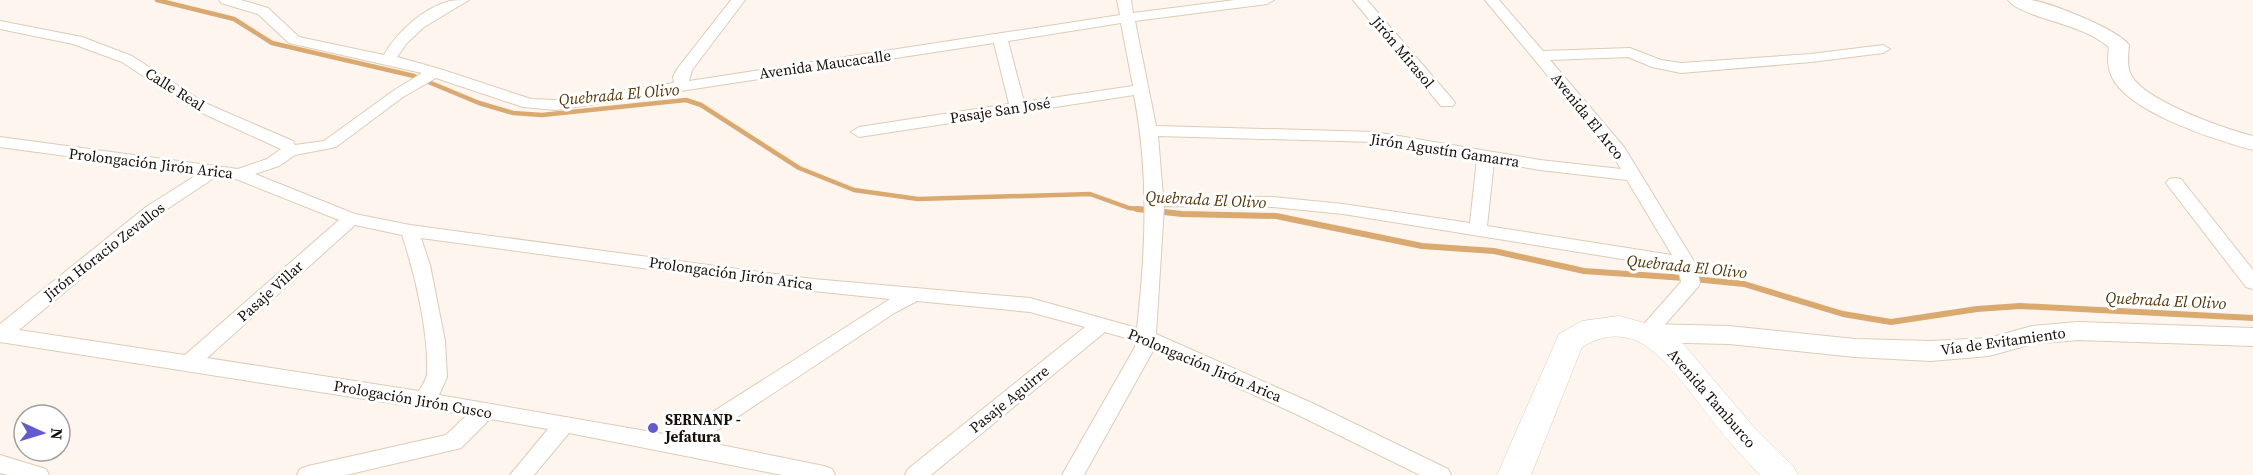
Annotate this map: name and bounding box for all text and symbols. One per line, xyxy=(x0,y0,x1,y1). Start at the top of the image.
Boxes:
street label: Jirón Mirasol xyxy=(1366,11,1440,93)
street label: Avenida Maucacalle xyxy=(758,44,893,84)
street label: Calle Real xyxy=(141,63,209,116)
street label: Avenida El Arco xyxy=(1547,68,1629,164)
water label: Quebrada El Olivo xyxy=(558,78,680,110)
street label: Pasaje San José xyxy=(948,92,1052,128)
street label: Jirón Agustín Gamarra xyxy=(1368,128,1522,172)
street label: Prolongación Jirón Arica xyxy=(68,143,235,184)
water label: Quebrada El Olivo xyxy=(1145,185,1267,213)
street label: Jirón Horacio Zevallos xyxy=(38,197,169,306)
water label: Quebrada El Olivo xyxy=(1626,249,1749,283)
street label: Prolongación Jirón Arica xyxy=(648,251,815,295)
street label: Pasaje Villar xyxy=(232,255,308,326)
water label: Quebrada El Olivo xyxy=(2105,286,2227,314)
street label: Vía de Evitamiento xyxy=(1939,322,2067,360)
street label: Prolongación Jirón Arica xyxy=(1125,323,1285,407)
street label: Avenida Tamburco xyxy=(1663,344,1761,452)
street label: Pasaje Aguirre xyxy=(965,360,1054,438)
street label: Prologación Jirón Cusco xyxy=(332,375,494,423)
north arrow xyxy=(12,403,72,463)
place label: SERNANP - Jefatura xyxy=(664,409,741,447)
marker: SERNANP - Jefatura xyxy=(646,421,660,435)
text: N xyxy=(46,427,68,441)

